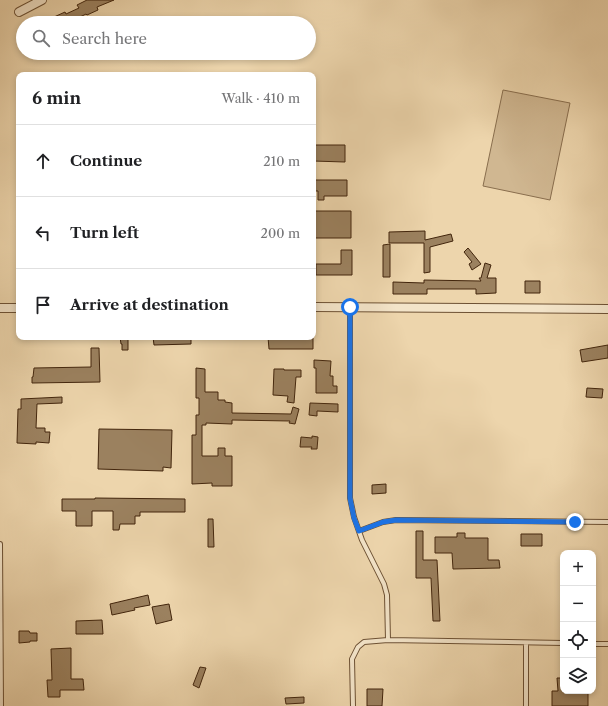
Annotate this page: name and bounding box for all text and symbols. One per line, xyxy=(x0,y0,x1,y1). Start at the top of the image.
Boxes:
search box xyxy=(16,16,316,60)
icon: search xyxy=(30,27,52,49)
text: Search here xyxy=(62,29,147,48)
text: 6 min xyxy=(32,88,81,108)
text: Walk · 410 m xyxy=(222,90,300,106)
icon: ahead xyxy=(32,150,54,172)
text: Continue xyxy=(70,151,142,170)
text: 210 m xyxy=(263,153,300,169)
icon: left xyxy=(32,222,54,244)
text: Turn left xyxy=(70,223,139,242)
text: 200 m xyxy=(260,225,300,241)
icon: arrive xyxy=(32,294,54,316)
text: Arrive at destination xyxy=(70,295,229,314)
route start xyxy=(341,298,359,316)
route end xyxy=(566,513,584,531)
map controls xyxy=(560,550,596,694)
button: + xyxy=(560,550,596,586)
button: − xyxy=(560,586,596,622)
button: locate xyxy=(560,622,596,658)
button: layers xyxy=(560,658,596,694)

